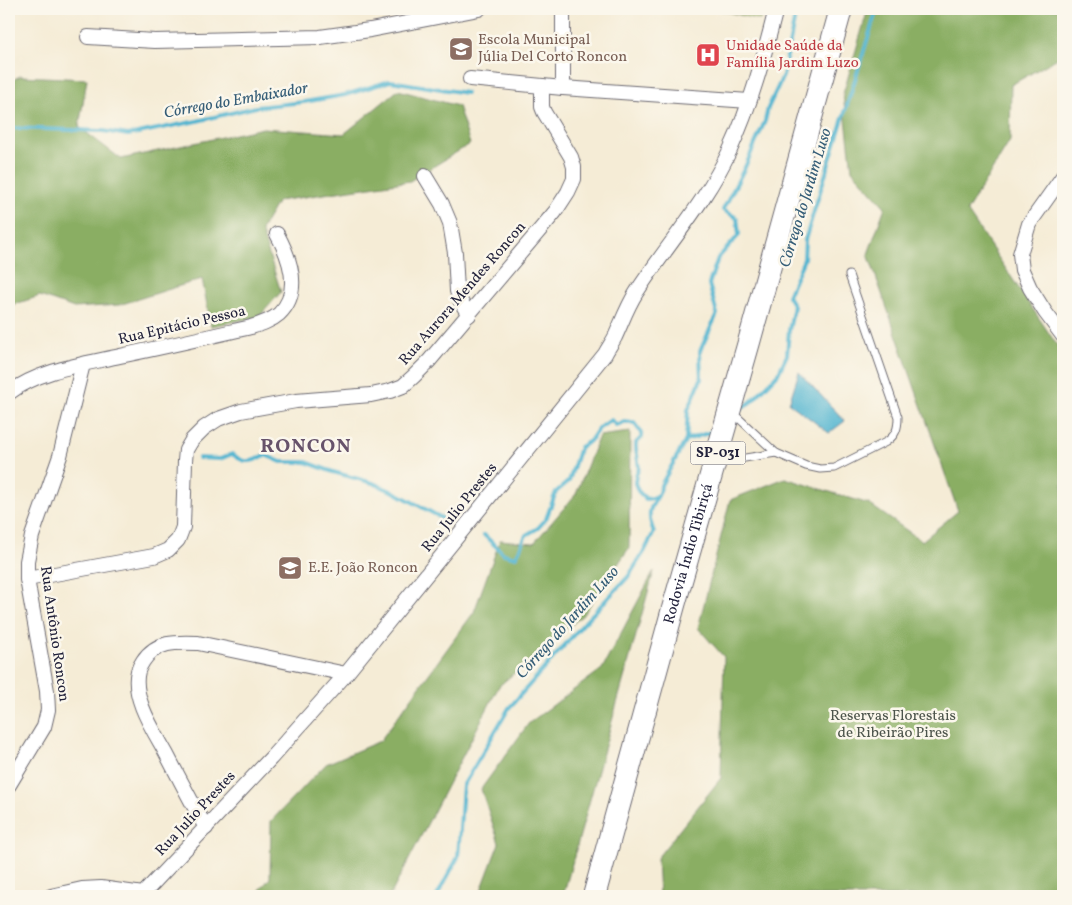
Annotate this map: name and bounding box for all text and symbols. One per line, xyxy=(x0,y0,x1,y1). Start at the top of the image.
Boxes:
place label: Escola Municipal Júlia Del Corto Roncon xyxy=(478,30,627,68)
school or university icon: Escola Municipal Júlia Del Corto Roncon xyxy=(448,36,474,62)
place label: Unidade Saúde da Família Jardim Luzo xyxy=(726,36,859,74)
hospital icon: Unidade Saúde da Família Jardim Luzo xyxy=(695,42,721,68)
water label: Córrego do Embaixador xyxy=(162,77,311,125)
water label: Córrego do Jardim Luso xyxy=(774,125,838,270)
street label: Rua Aurora Mendes Roncon xyxy=(395,218,531,370)
street label: Rua Epitácio Pessoa xyxy=(116,301,248,351)
district label: RONCON xyxy=(260,433,352,461)
road number: SP-031 xyxy=(690,442,746,464)
street label: Rua Julio Prestes xyxy=(417,459,503,557)
street label: Rodovia Índio Tibiriçá xyxy=(659,481,719,627)
school or university icon: E.E. João Roncon xyxy=(277,555,303,581)
place label: E.E. João Roncon xyxy=(308,558,418,579)
water label: Córrego do Jardim Luso xyxy=(511,561,625,684)
street label: Rua Antônio Roncon xyxy=(34,565,74,703)
park label: Reservas Florestais de Ribeirão Pires xyxy=(830,706,956,744)
street label: Rua Julio Prestes xyxy=(151,767,241,861)

